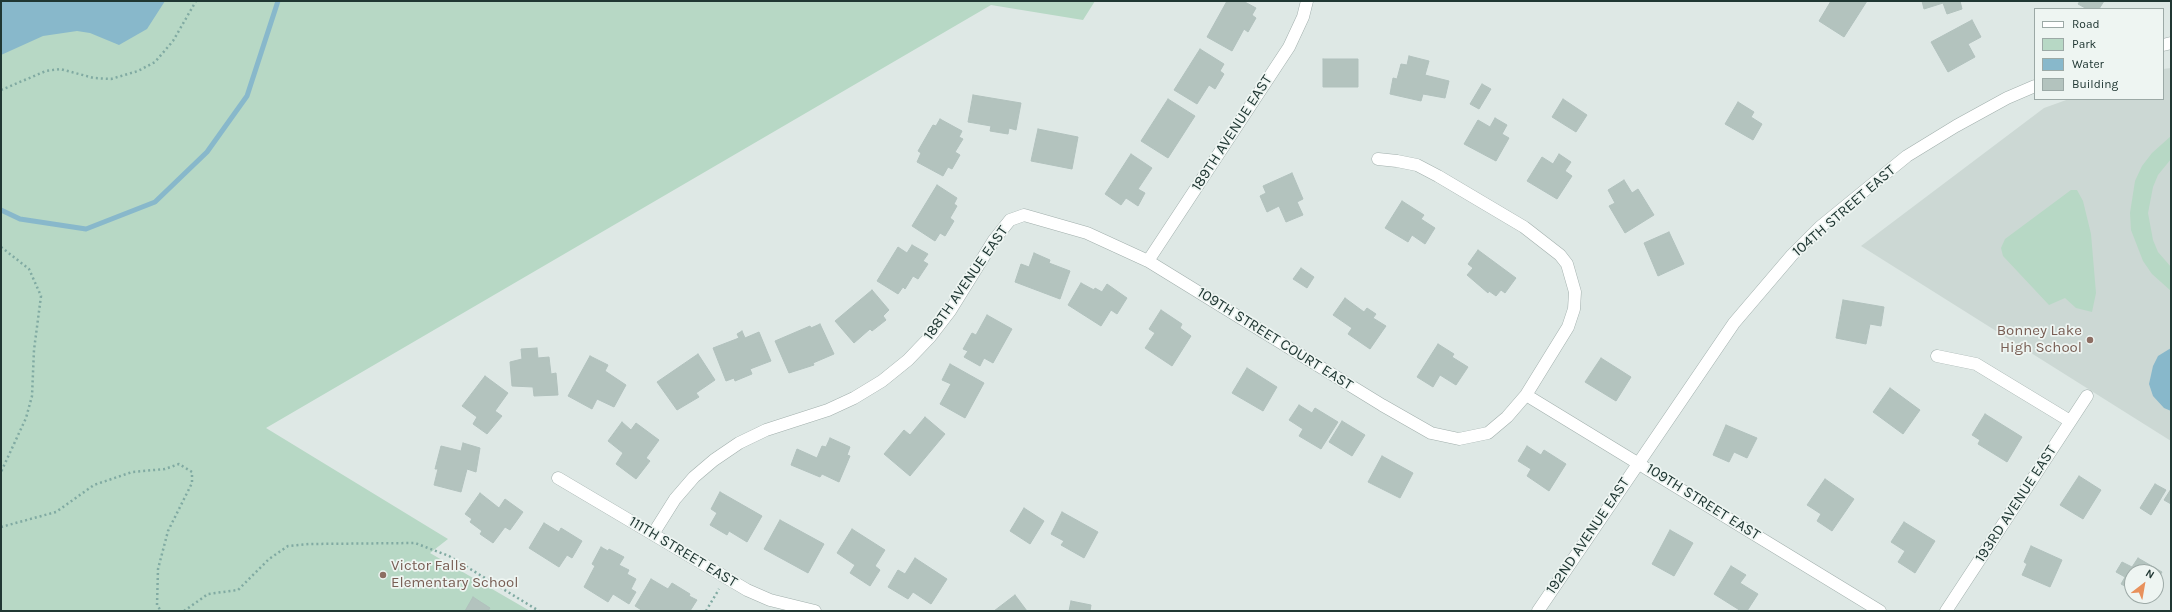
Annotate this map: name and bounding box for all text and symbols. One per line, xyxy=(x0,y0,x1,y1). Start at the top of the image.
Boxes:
legend xyxy=(2034,8,2164,100)
text: Road xyxy=(2072,17,2100,31)
text: Park xyxy=(2072,37,2096,51)
text: Water xyxy=(2072,57,2104,71)
street label: 189TH AVENUE EAST xyxy=(1188,72,1276,194)
text: Building xyxy=(2072,77,2118,91)
street label: 104TH STREET EAST xyxy=(1789,161,1899,261)
street label: 188TH AVENUE EAST xyxy=(920,222,1012,344)
street label: 109TH STREET COURT EAST xyxy=(1194,284,1356,394)
place label: Bonney Lake High School xyxy=(1997,322,2082,357)
marker: Bonney Lake High School xyxy=(2085,335,2095,345)
street label: 193RD AVENUE EAST xyxy=(1971,442,2061,566)
street label: 109TH STREET EAST xyxy=(1643,460,1763,544)
street label: 192ND AVENUE EAST xyxy=(1542,474,1634,598)
street label: 111TH STREET EAST xyxy=(626,513,740,591)
place label: Victor Falls Elementary School xyxy=(391,557,518,592)
north arrow xyxy=(2124,564,2164,604)
text: N xyxy=(2143,567,2157,582)
marker: Victor Falls Elementary School xyxy=(378,570,388,580)

